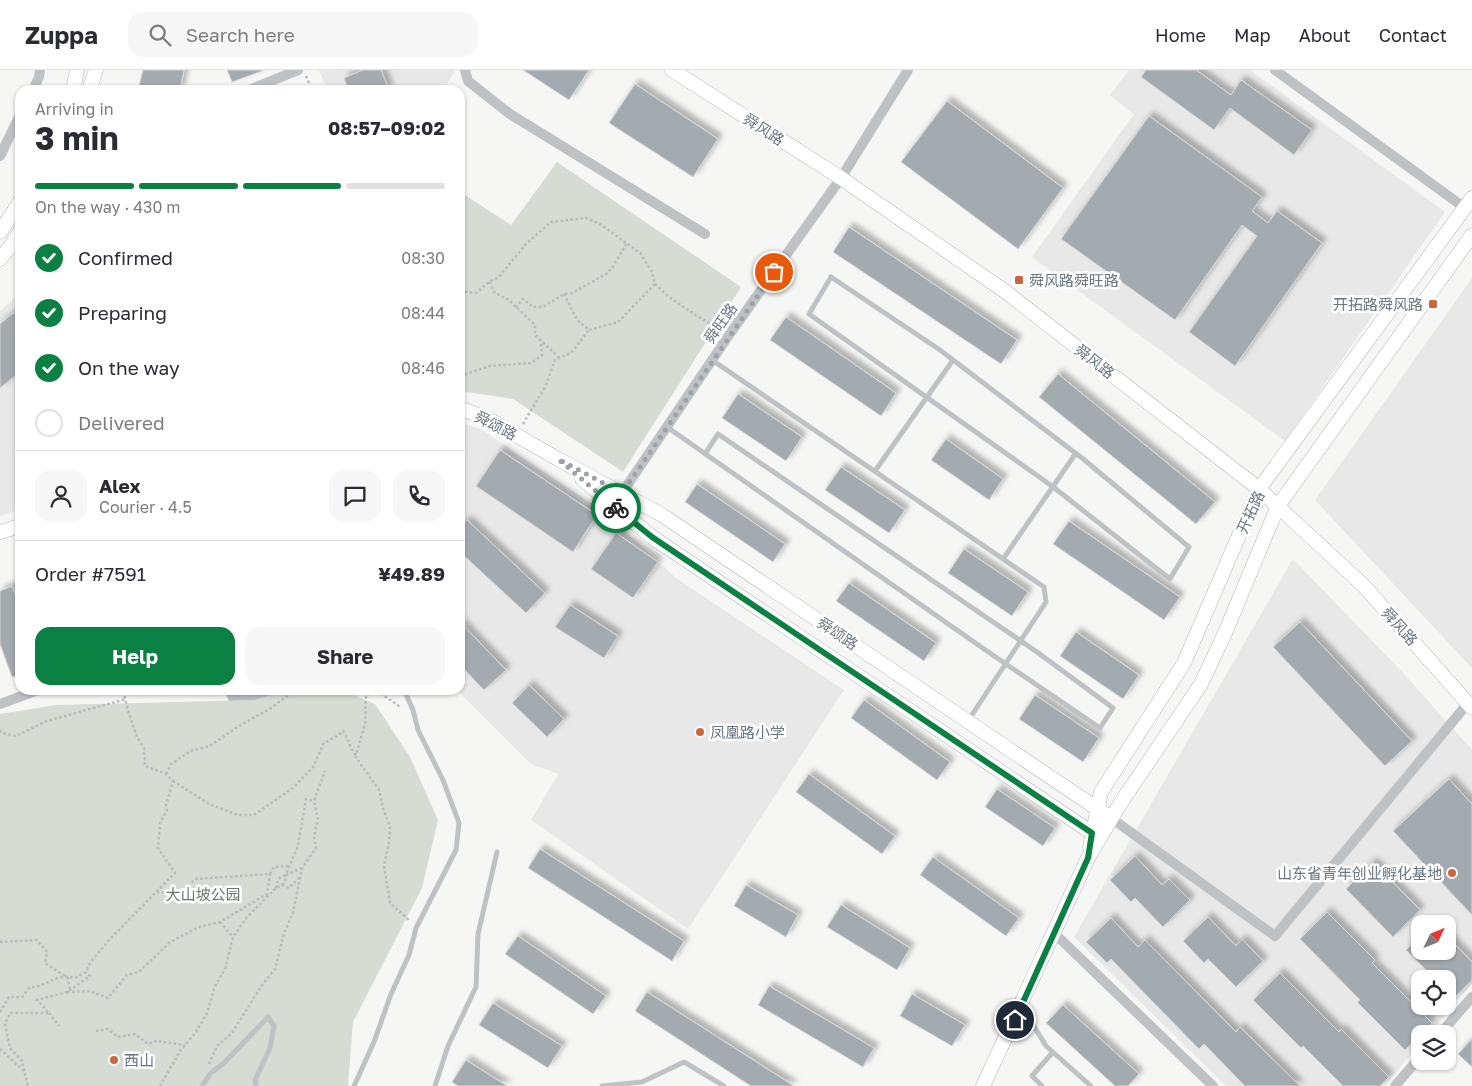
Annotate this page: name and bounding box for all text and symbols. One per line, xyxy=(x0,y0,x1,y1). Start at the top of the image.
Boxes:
search box xyxy=(128,12,478,57)
text: Zuppa xyxy=(25,20,98,49)
icon: search xyxy=(146,21,174,49)
text: Search here xyxy=(186,23,295,46)
text: Home xyxy=(1155,24,1206,46)
text: Map xyxy=(1234,24,1271,46)
text: About xyxy=(1299,24,1351,46)
text: Contact xyxy=(1379,24,1447,46)
text: Arriving in xyxy=(35,99,114,119)
street label: 舜风路 xyxy=(740,109,788,149)
text: 08:57–09:02 xyxy=(328,116,445,139)
text: 3 min xyxy=(35,119,119,157)
text: On the way · 430 m xyxy=(35,197,181,217)
icon: check xyxy=(35,244,63,272)
text: Confirmed xyxy=(78,246,173,269)
text: 08:30 xyxy=(401,248,445,268)
pin xyxy=(753,251,795,293)
icon: bag xyxy=(760,258,788,286)
place label: 舜风路舜旺路 xyxy=(1029,271,1119,289)
marker: 舜风路舜旺路 xyxy=(1013,274,1025,286)
place label: 开拓路舜风路 xyxy=(1333,295,1423,313)
marker: 开拓路舜风路 xyxy=(1427,298,1439,310)
icon: check xyxy=(35,299,63,327)
street label: 舜旺路 xyxy=(700,299,740,347)
text: Preparing xyxy=(78,301,167,324)
text: 08:44 xyxy=(401,303,445,323)
street label: 舜风路 xyxy=(1072,340,1118,382)
icon: check xyxy=(35,354,63,382)
text: On the way xyxy=(78,356,180,379)
text: 08:46 xyxy=(401,358,445,378)
street label: 舜颂路 xyxy=(472,407,520,443)
text: Delivered xyxy=(78,411,165,434)
button: person xyxy=(35,470,87,522)
button: chat xyxy=(329,470,381,522)
button: phone xyxy=(393,470,445,522)
text: Alex xyxy=(99,474,140,497)
courier xyxy=(591,483,641,533)
street label: 开拓路 xyxy=(1232,488,1268,536)
icon: bike xyxy=(602,494,630,522)
text: Courier · 4.5 xyxy=(99,497,192,517)
text: Order #7591 xyxy=(35,562,146,585)
text: ¥49.89 xyxy=(378,562,445,585)
street label: 舜风路 xyxy=(1378,603,1422,649)
street label: 舜颂路 xyxy=(814,613,862,653)
button: Help xyxy=(35,627,235,685)
button: Share xyxy=(245,627,445,685)
place label: 凤凰路小学 xyxy=(710,723,785,741)
marker: 凤凰路小学 xyxy=(694,726,706,738)
place label: 山东省青年创业孵化基地 xyxy=(1277,864,1442,882)
marker: 山东省青年创业孵化基地 xyxy=(1446,867,1458,879)
park label: 大山坡公园 xyxy=(165,885,241,903)
north arrow xyxy=(1411,915,1456,960)
map controls xyxy=(1411,915,1456,1070)
button: locate xyxy=(1411,970,1456,1015)
pin xyxy=(994,999,1036,1041)
icon: home xyxy=(1001,1006,1029,1034)
button: layers xyxy=(1411,1025,1456,1070)
place label: 西山 xyxy=(124,1051,154,1069)
marker: 西山 xyxy=(108,1054,120,1066)

